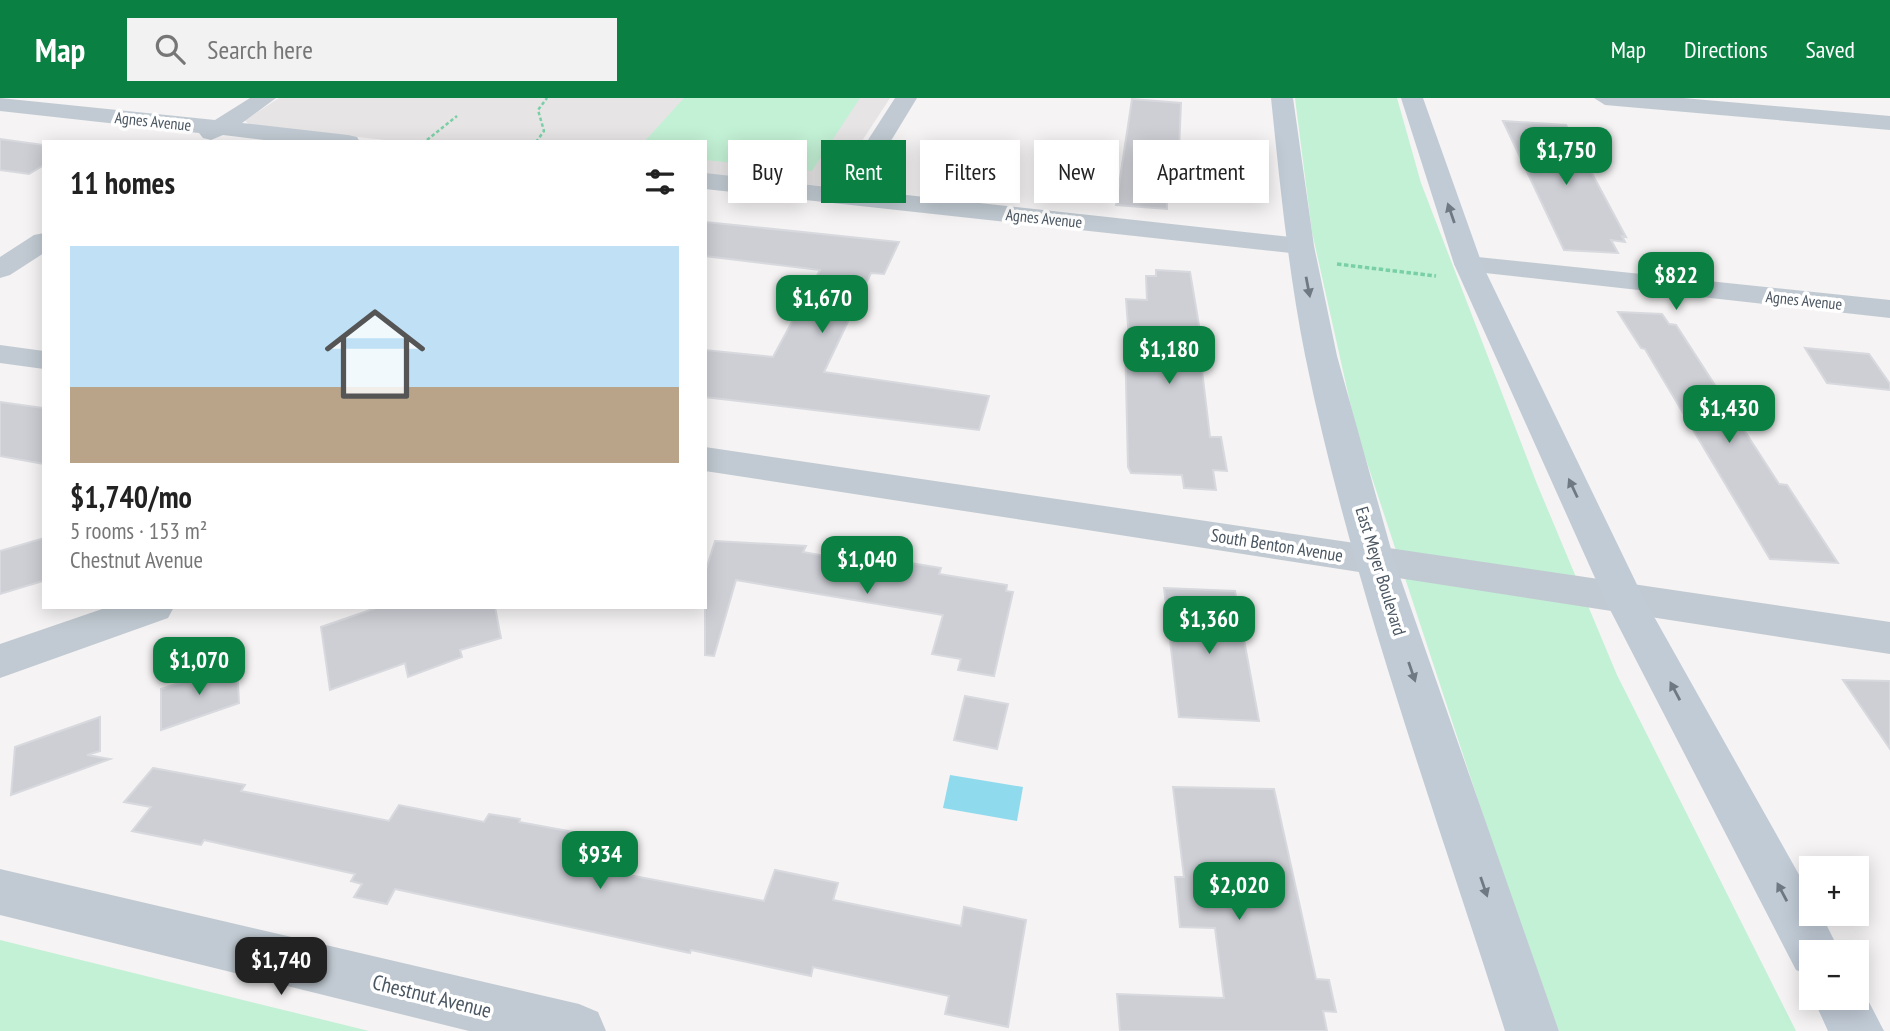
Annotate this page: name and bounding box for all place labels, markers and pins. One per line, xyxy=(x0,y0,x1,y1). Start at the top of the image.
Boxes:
pin: $1,750 xyxy=(1509,127,1623,187)
pin: $822 xyxy=(1635,252,1717,312)
pin: $1,670 xyxy=(765,275,879,335)
pin: $1,180 xyxy=(1112,327,1226,386)
pin: $1,430 xyxy=(1672,386,1786,445)
pin: $1,040 xyxy=(810,536,924,596)
pin: $1,360 xyxy=(1152,596,1266,656)
pin: $1,070 xyxy=(142,638,256,697)
pin: $934 xyxy=(559,832,641,891)
pin: $2,020 xyxy=(1182,862,1296,922)
pin: $1,740 xyxy=(224,937,338,997)

